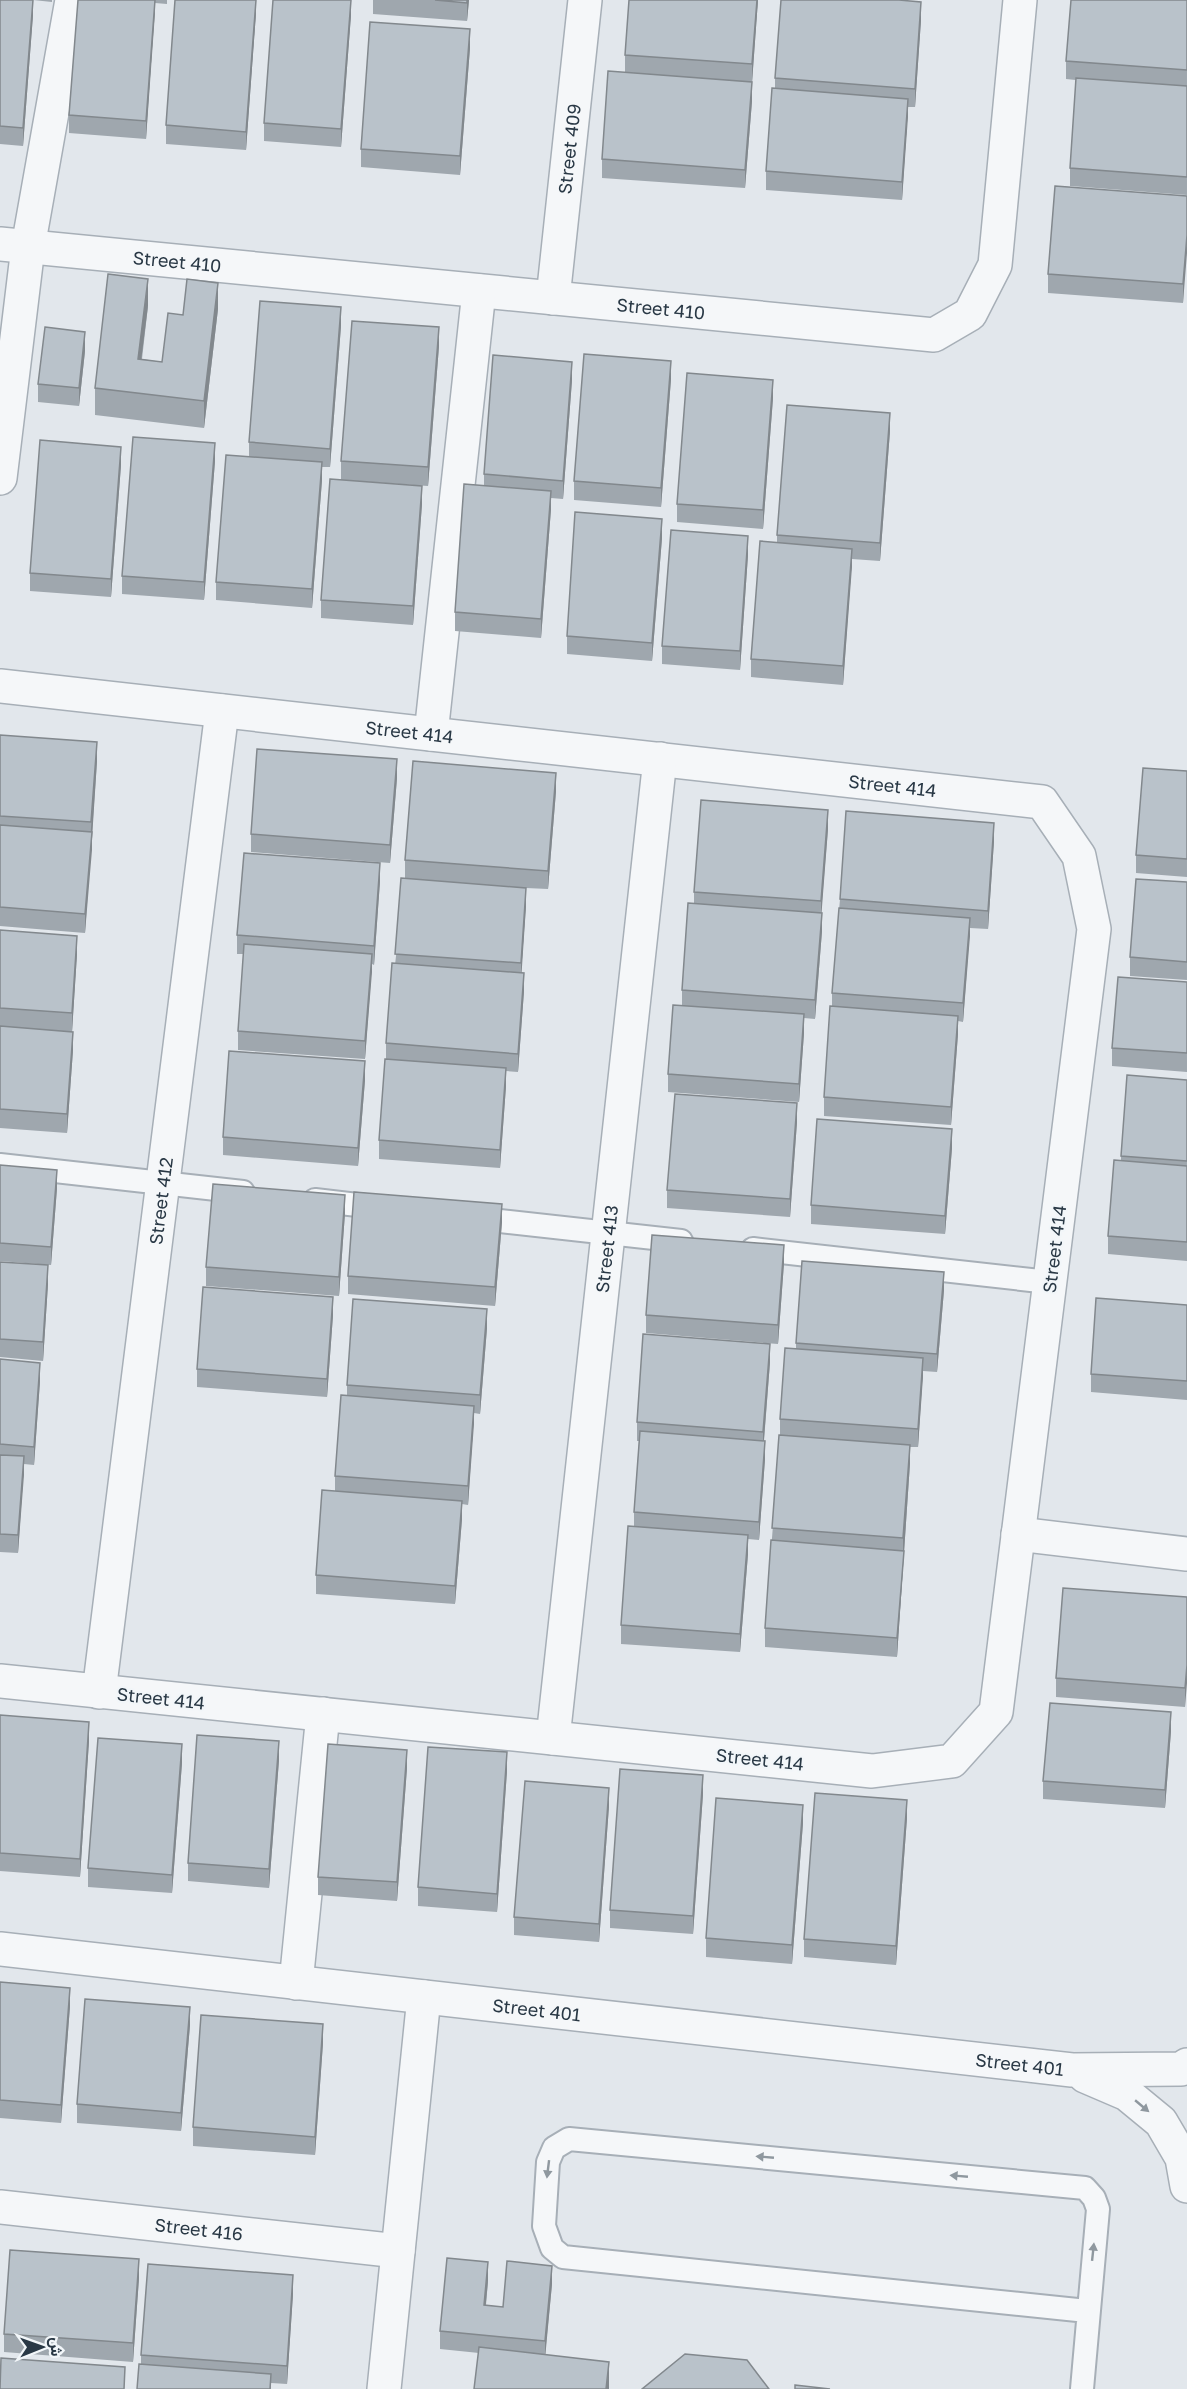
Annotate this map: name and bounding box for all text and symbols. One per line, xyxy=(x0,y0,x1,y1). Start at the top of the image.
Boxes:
street label: Street 409 xyxy=(553,103,585,195)
street label: Street 410 xyxy=(132,246,222,277)
street label: Street 410 xyxy=(616,293,706,324)
street label: Street 414 xyxy=(364,716,455,747)
street label: Street 414 xyxy=(847,770,938,801)
street label: Street 412 xyxy=(144,1156,177,1246)
street label: Street 413 xyxy=(591,1204,622,1294)
street label: Street 414 xyxy=(1038,1204,1070,1294)
street label: Street 414 xyxy=(116,1682,206,1714)
street label: Street 414 xyxy=(715,1743,805,1775)
street label: Street 401 xyxy=(491,1994,582,2026)
street label: Street 401 xyxy=(974,2048,1065,2080)
one-way arrow xyxy=(1134,2100,1150,2113)
one-way arrow xyxy=(756,2152,775,2162)
one-way arrow xyxy=(544,2160,553,2179)
one-way arrow xyxy=(950,2171,969,2181)
street label: Street 416 xyxy=(154,2213,244,2245)
one-way arrow xyxy=(1088,2243,1098,2262)
north arrow xyxy=(12,2317,72,2377)
text: ش xyxy=(47,2337,67,2357)

